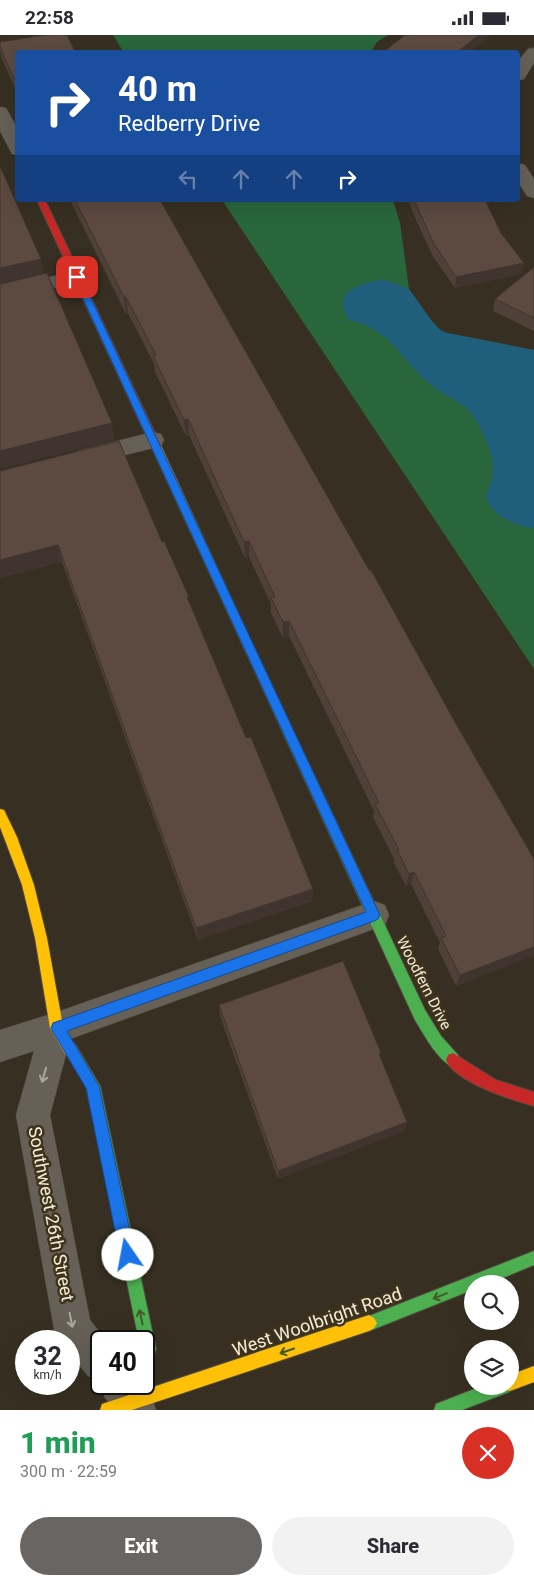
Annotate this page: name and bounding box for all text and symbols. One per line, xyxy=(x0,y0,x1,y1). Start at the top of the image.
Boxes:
text: 22:58 xyxy=(25,6,74,29)
text: 40 m xyxy=(118,69,197,110)
icon: right xyxy=(35,70,100,135)
text: Redberry Drive xyxy=(118,111,260,136)
icon: left xyxy=(174,165,202,193)
icon: ahead xyxy=(227,165,255,193)
icon: ahead xyxy=(280,165,308,193)
icon: right xyxy=(333,165,361,193)
pin xyxy=(56,256,98,298)
icon: arrive xyxy=(63,263,91,291)
street label: Woodfern Drive xyxy=(393,933,455,1033)
one-way arrow xyxy=(39,1066,49,1082)
street label: Southwest 26th Street xyxy=(24,1125,79,1303)
position arrow xyxy=(101,1228,153,1280)
map controls xyxy=(464,1275,519,1395)
button: search xyxy=(464,1275,519,1330)
street label: West Woolbright Road xyxy=(229,1283,404,1360)
one-way arrow xyxy=(433,1292,448,1301)
one-way arrow xyxy=(135,1309,145,1325)
one-way arrow xyxy=(66,1311,76,1327)
speed limit sign: 40 xyxy=(90,1330,155,1395)
button: layers xyxy=(464,1340,519,1395)
text: 32 xyxy=(33,1342,62,1371)
one-way arrow xyxy=(280,1347,295,1356)
text: km/h xyxy=(33,1368,62,1382)
text: 1 min xyxy=(20,1425,96,1460)
button: close xyxy=(462,1427,514,1479)
text: 300 m · 22:59 xyxy=(20,1462,117,1481)
button: Exit xyxy=(20,1517,262,1575)
button: Share xyxy=(272,1517,514,1575)

